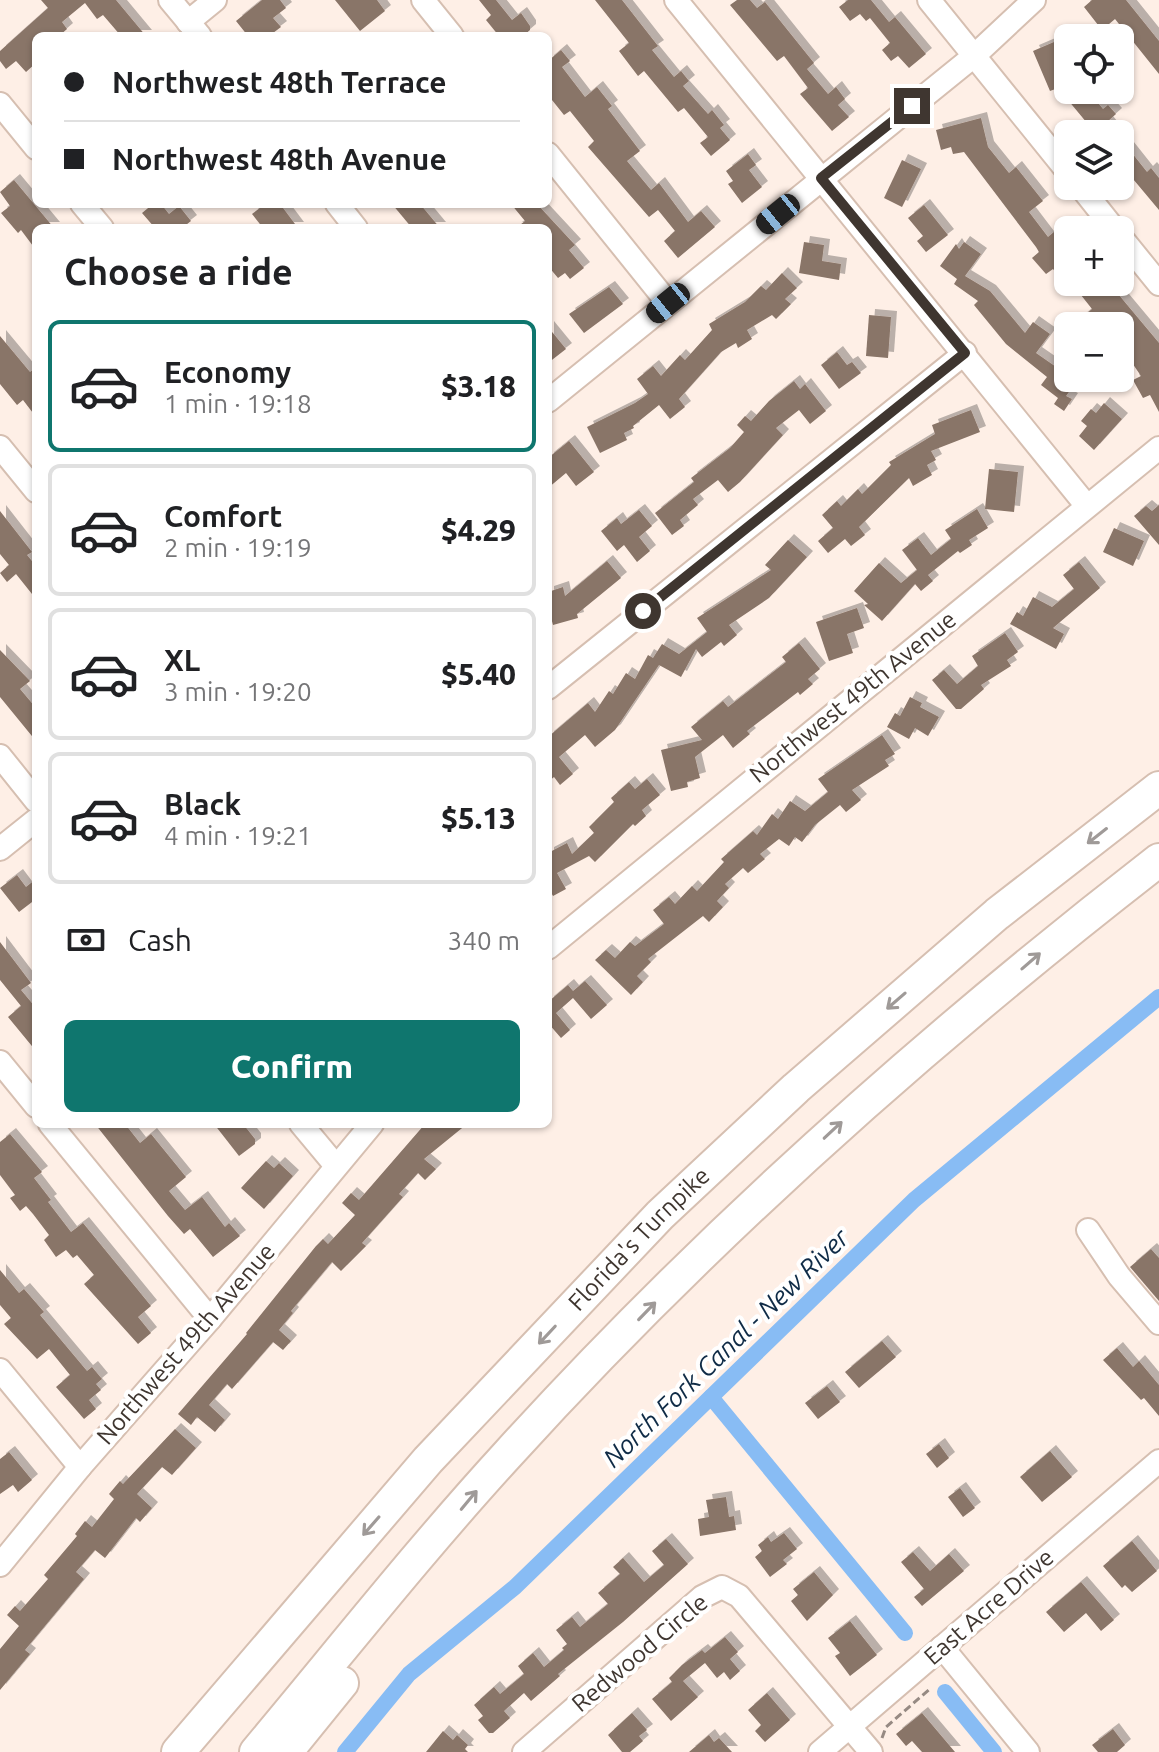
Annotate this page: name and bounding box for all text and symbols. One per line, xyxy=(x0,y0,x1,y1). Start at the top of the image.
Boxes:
map controls xyxy=(1054,24,1134,392)
button: locate xyxy=(1054,24,1134,104)
text: Northwest 48th Terrace xyxy=(112,65,447,99)
route end xyxy=(894,88,930,124)
button: layers xyxy=(1054,120,1134,200)
text: Northwest 48th Avenue xyxy=(112,142,447,176)
car xyxy=(752,190,804,238)
button: + xyxy=(1054,216,1134,296)
text: Choose a ride xyxy=(64,251,293,292)
car xyxy=(642,279,694,327)
button: − xyxy=(1054,312,1134,392)
icon: car xyxy=(68,350,140,422)
text: Economy xyxy=(164,355,291,389)
text: $3.18 xyxy=(441,369,516,403)
text: 1 min · 19:18 xyxy=(164,389,312,418)
icon: car xyxy=(68,494,140,566)
text: Comfort xyxy=(164,499,282,533)
text: $4.29 xyxy=(441,513,516,547)
text: 2 min · 19:19 xyxy=(164,533,312,562)
route start xyxy=(625,593,661,629)
street label: Northwest 49th Avenue xyxy=(744,605,961,788)
icon: car xyxy=(68,638,140,710)
text: XL xyxy=(164,643,200,677)
text: $5.40 xyxy=(441,657,516,691)
text: 3 min · 19:20 xyxy=(164,677,312,706)
icon: car xyxy=(68,782,140,854)
text: Black xyxy=(164,787,241,821)
text: $5.13 xyxy=(441,801,516,835)
text: 4 min · 19:21 xyxy=(164,821,312,850)
one-way arrow xyxy=(1087,827,1108,845)
icon: cash xyxy=(64,918,108,962)
text: Cash xyxy=(128,923,192,957)
text: 340 m xyxy=(448,926,520,955)
one-way arrow xyxy=(1020,952,1040,970)
one-way arrow xyxy=(887,992,907,1010)
button: Confirm xyxy=(64,1020,520,1112)
one-way arrow xyxy=(823,1121,843,1140)
street label: Florida's Turnpike xyxy=(563,1162,715,1316)
water label: North Fork Canal - New River xyxy=(597,1222,855,1473)
street label: Northwest 49th Avenue xyxy=(91,1238,280,1450)
one-way arrow xyxy=(637,1301,655,1321)
one-way arrow xyxy=(538,1324,556,1344)
one-way arrow xyxy=(460,1490,478,1511)
one-way arrow xyxy=(362,1516,380,1536)
street label: East Acre Drive xyxy=(919,1543,1059,1670)
street label: Redwood Circle xyxy=(566,1588,713,1717)

